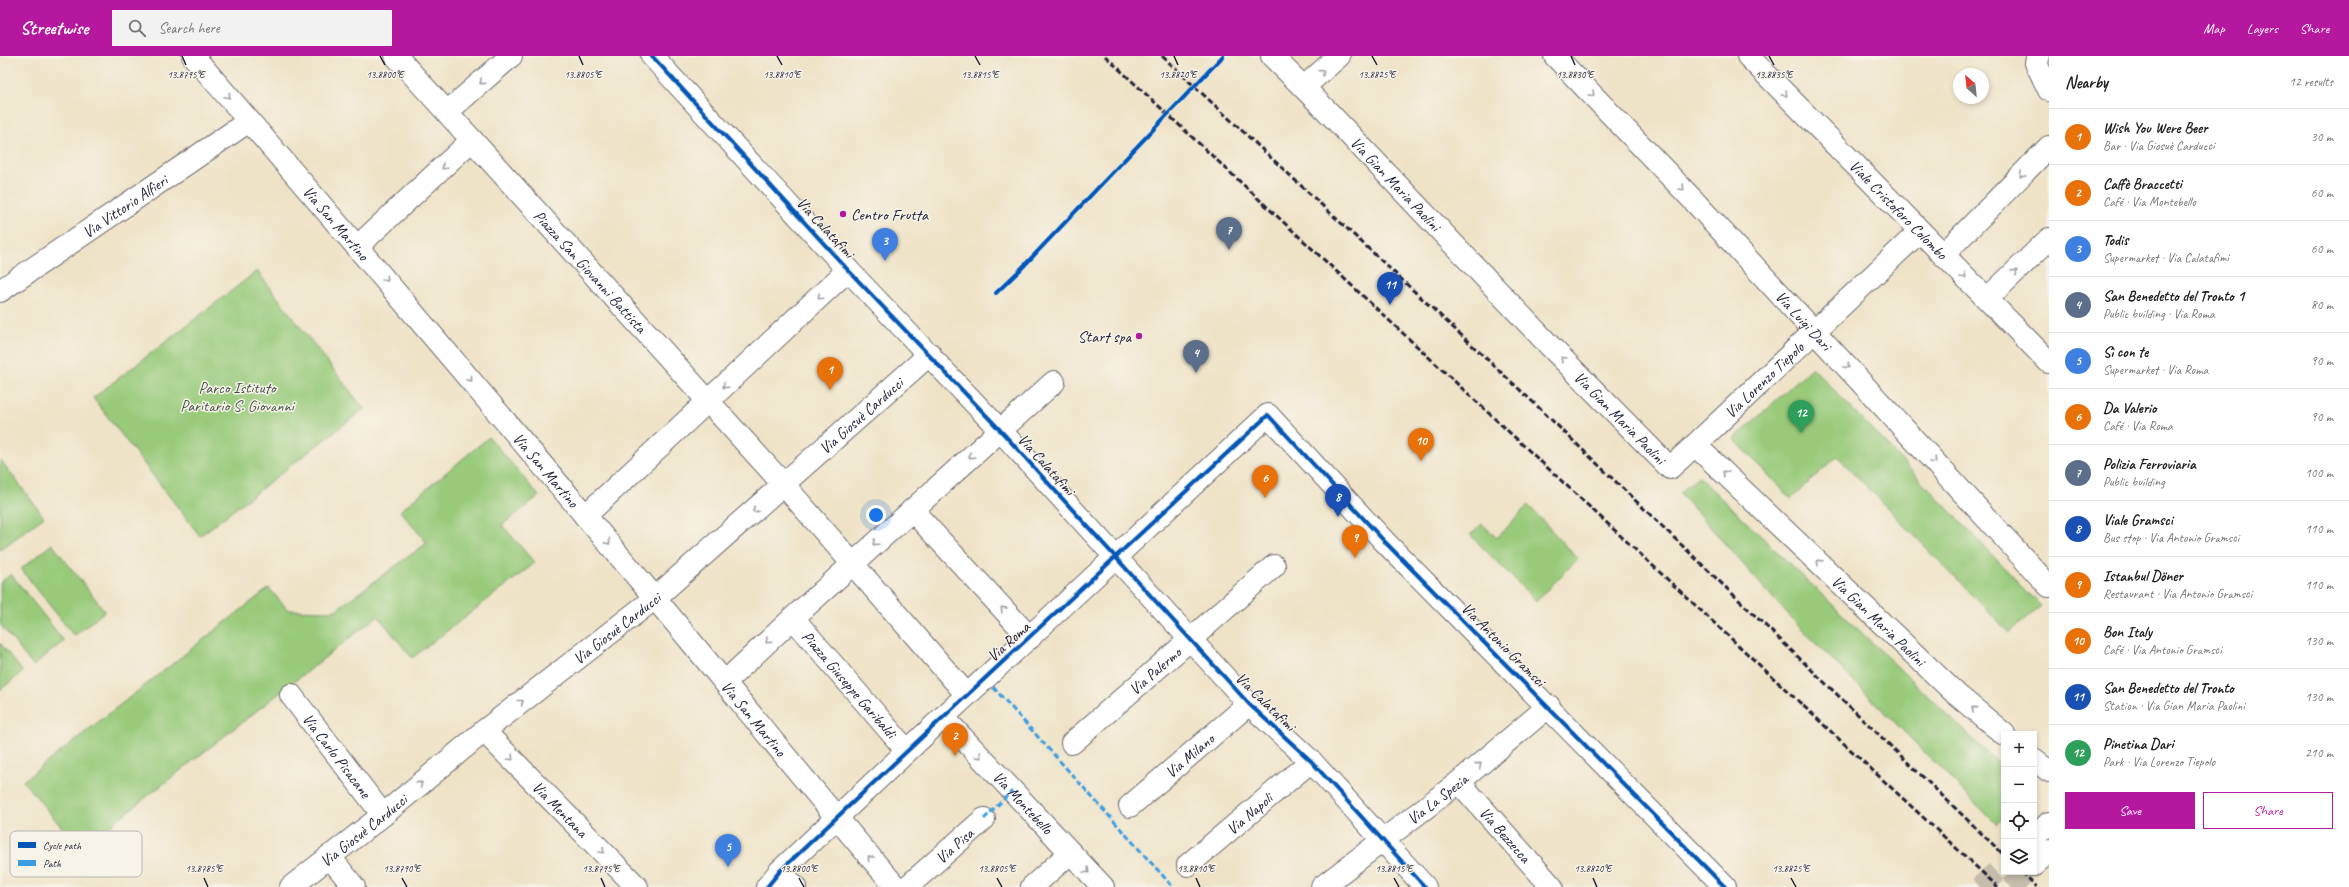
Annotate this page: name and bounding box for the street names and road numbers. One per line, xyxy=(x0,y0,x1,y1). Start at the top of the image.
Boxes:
street label: Via Gian Maria Paolini xyxy=(1346,133,1446,237)
street label: Viale Cristoforo Colombo xyxy=(1845,156,1952,265)
street label: Via Vittorio Alfieri xyxy=(79,169,173,243)
street label: Via San Martino xyxy=(298,182,374,266)
street label: Via Calatafimi xyxy=(792,193,860,264)
street label: Piazza San Giovanni Battista xyxy=(529,206,652,339)
street label: Via Luigi Dari xyxy=(1771,287,1837,356)
street label: Via Lorenzo Tiepolo xyxy=(1721,337,1809,423)
street label: Via Gian Maria Paolini xyxy=(1570,368,1671,470)
street label: Via Giosuè Carducci xyxy=(815,372,909,459)
street label: Via San Martino xyxy=(508,429,584,513)
street label: Via Calatafimi xyxy=(1013,430,1080,501)
street label: Via Gian Maria Paolini xyxy=(1827,572,1931,672)
street label: Via Giosuè Carducci xyxy=(569,587,667,669)
street label: Via Antonio Gramsci xyxy=(1457,598,1551,692)
street label: Via Roma xyxy=(983,617,1035,666)
street label: Piazza Giuseppe Garibaldi xyxy=(797,627,902,744)
street label: Via Palermo xyxy=(1125,642,1187,699)
street label: Via Calatafimi xyxy=(1231,668,1301,737)
street label: Via San Martino xyxy=(716,677,791,762)
street label: Via Carlo Pisacane xyxy=(298,710,376,804)
street label: Via Milano xyxy=(1161,728,1220,783)
street label: Via Montebello xyxy=(988,767,1058,840)
street label: Via La Spezia xyxy=(1403,769,1473,829)
street label: Via Mentana xyxy=(528,777,593,843)
street label: Via Napoli xyxy=(1223,788,1278,839)
street label: Via Giosuè Carducci xyxy=(316,789,413,871)
street label: Via Bezzecca xyxy=(1475,803,1536,868)
street label: Via Pisa xyxy=(932,823,979,868)

